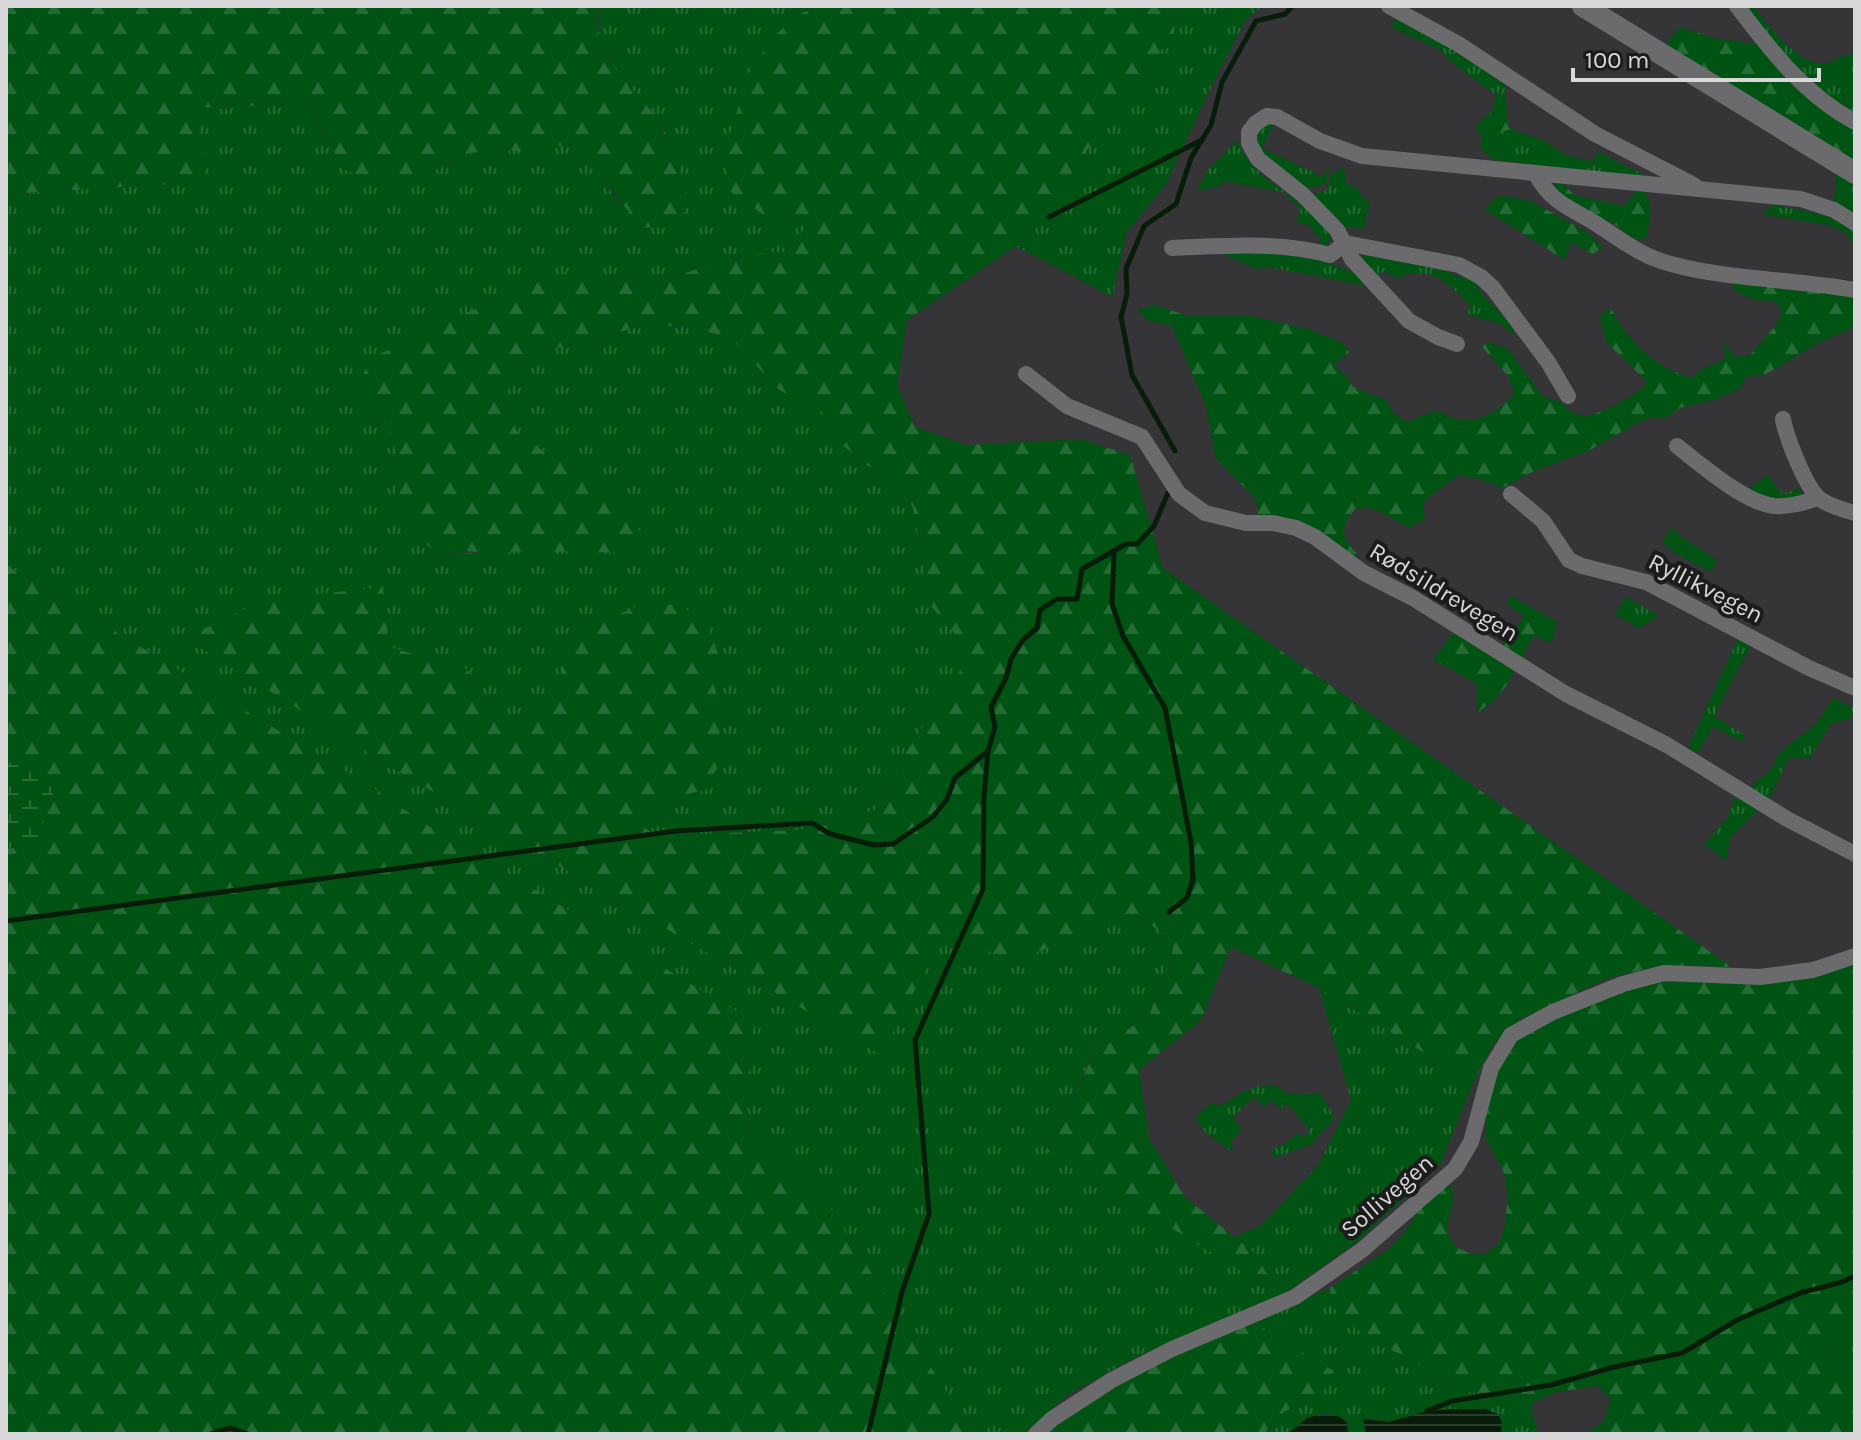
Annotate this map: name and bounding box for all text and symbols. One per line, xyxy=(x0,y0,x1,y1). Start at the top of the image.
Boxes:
scale bar xyxy=(1573,32,1819,82)
text: 100 m xyxy=(1585,46,1650,74)
street label: Rødsildrevegen xyxy=(1365,537,1523,647)
street label: Ryllikvegen xyxy=(1644,547,1768,629)
street label: Sollivegen xyxy=(1335,1148,1439,1244)

